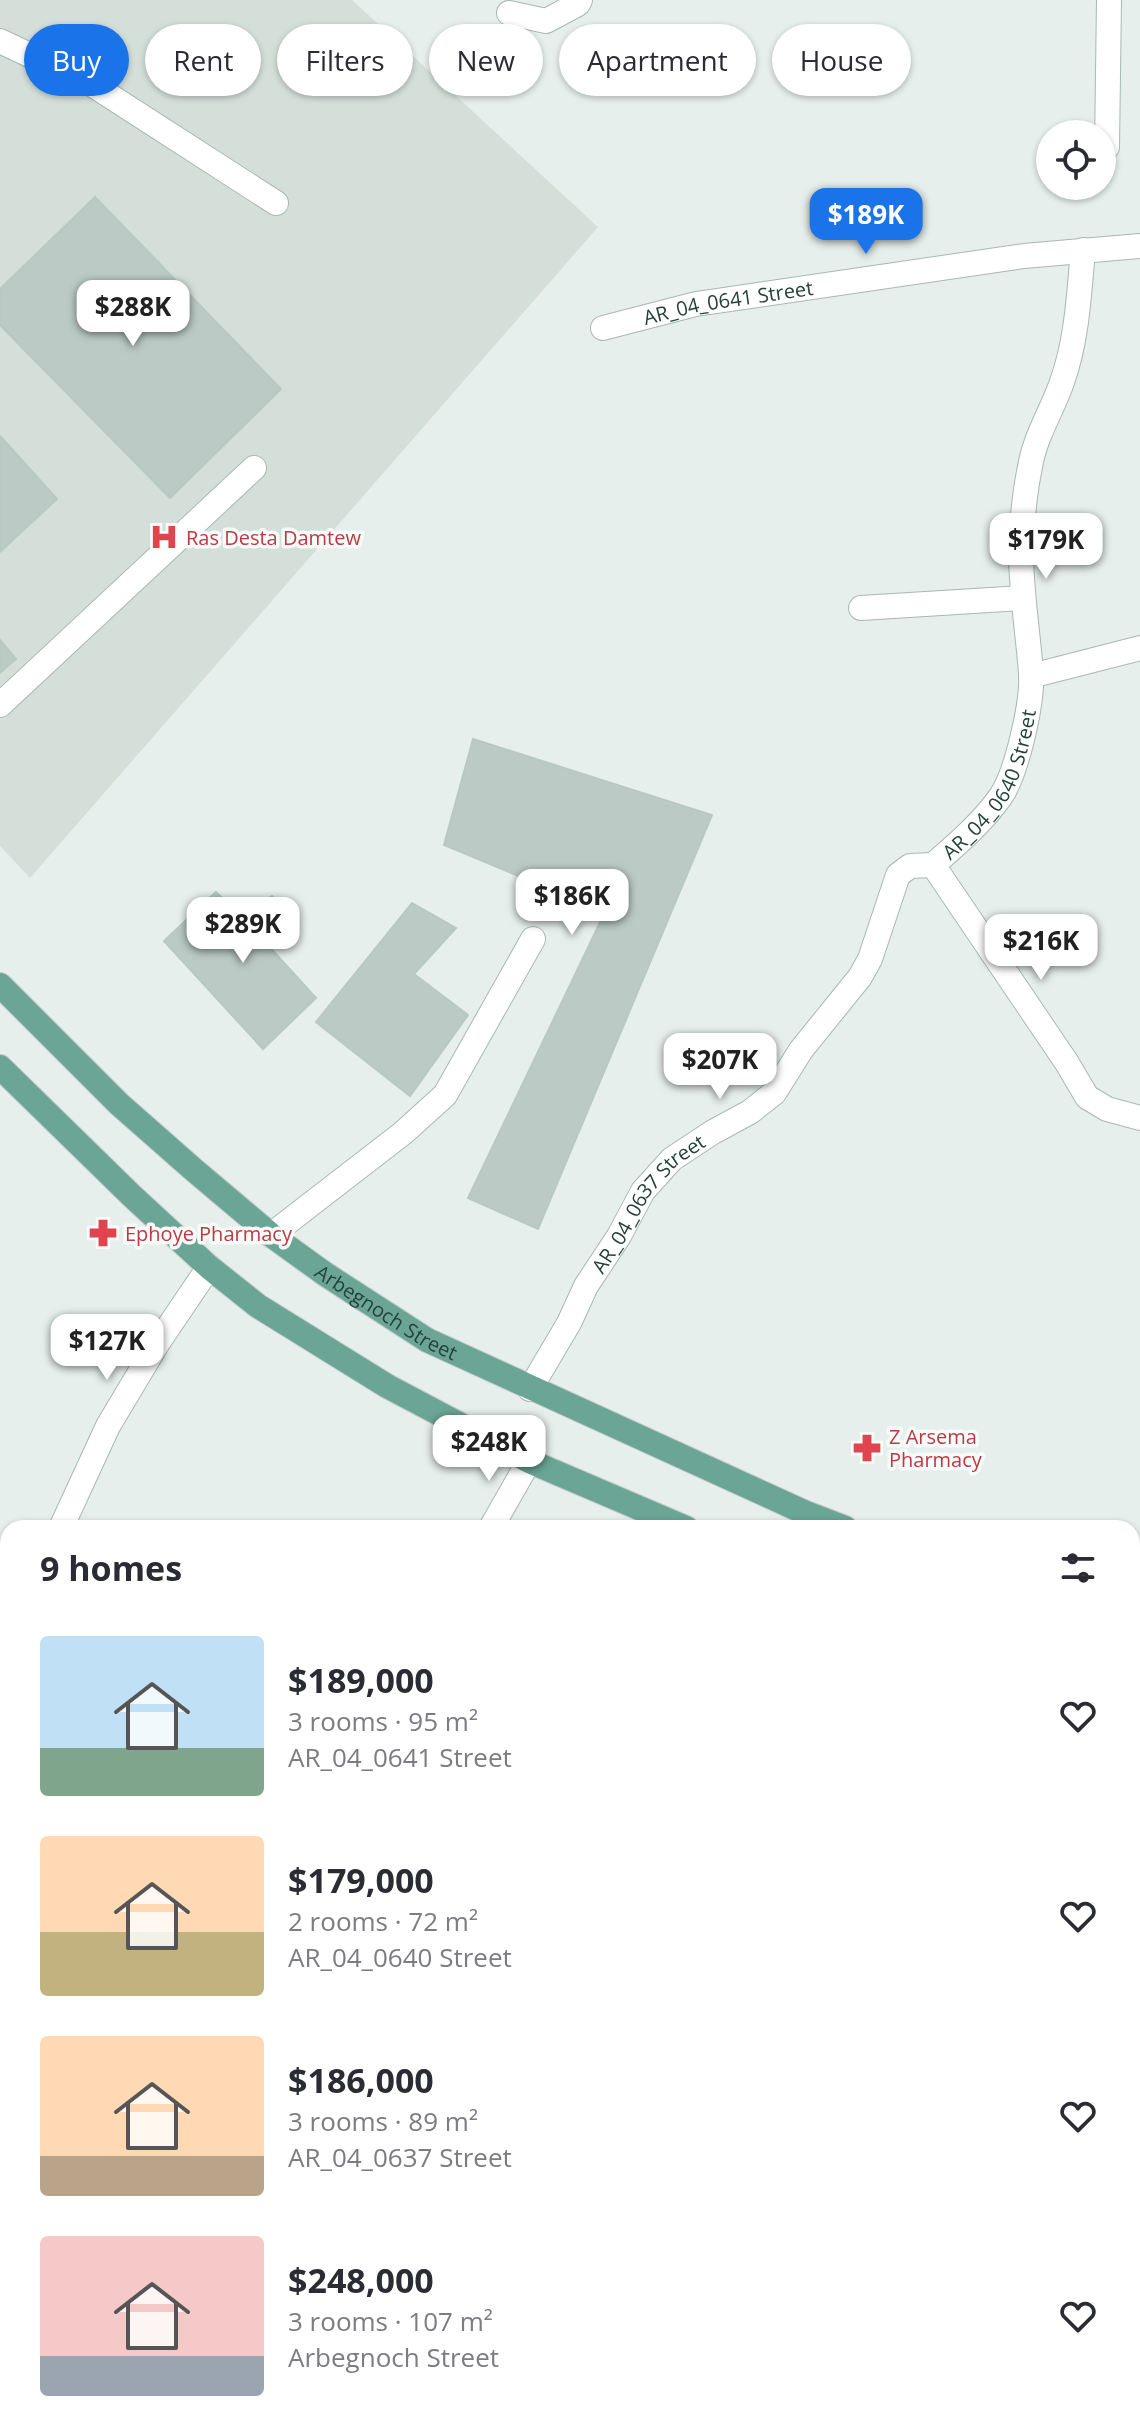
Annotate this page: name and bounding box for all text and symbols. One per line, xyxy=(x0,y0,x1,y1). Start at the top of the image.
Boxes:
chip: Buy xyxy=(24,24,129,96)
chip: Rent xyxy=(145,24,261,96)
chip: Filters xyxy=(277,24,413,96)
chip: New xyxy=(429,24,543,96)
chip: Apartment xyxy=(559,24,756,96)
chip: House xyxy=(772,24,911,96)
map controls xyxy=(1036,120,1116,200)
button: locate xyxy=(1036,120,1116,200)
pin: $189K xyxy=(810,188,922,256)
text: $189K xyxy=(828,196,904,232)
street label: AR_04_0641 Street xyxy=(640,274,815,331)
pin: $288K xyxy=(77,280,189,348)
text: $288K xyxy=(95,288,171,324)
pin: $179K xyxy=(990,513,1102,581)
text: $179K xyxy=(1008,521,1084,557)
hospital icon: Ras Desta Damtew xyxy=(149,522,179,552)
place label: Ras Desta Damtew xyxy=(186,524,361,551)
street label: AR_04_0640 Street xyxy=(936,707,1041,865)
pin: $186K xyxy=(516,869,628,937)
text: $186K xyxy=(534,877,610,913)
pin: $289K xyxy=(187,897,299,965)
text: $289K xyxy=(205,905,281,941)
pin: $216K xyxy=(985,914,1097,982)
text: $216K xyxy=(1003,922,1079,958)
pin: $207K xyxy=(664,1033,776,1101)
text: $207K xyxy=(682,1041,758,1077)
street label: AR_04_0637 Street xyxy=(585,1128,710,1278)
pharmacy icon: Ephoye Pharmacy xyxy=(88,1218,118,1248)
place label: Ephoye Pharmacy xyxy=(125,1220,293,1247)
street label: Arbegnoch Street xyxy=(310,1258,462,1366)
pin: $127K xyxy=(51,1314,163,1382)
text: $127K xyxy=(69,1322,145,1358)
pin: $248K xyxy=(433,1415,545,1483)
text: $248K xyxy=(451,1423,527,1459)
place label: Z Arsema Pharmacy xyxy=(889,1423,983,1473)
pharmacy icon: Z Arsema Pharmacy xyxy=(852,1433,882,1463)
text: 9 homes xyxy=(40,1545,182,1591)
icon: filters xyxy=(1056,1546,1100,1590)
text: $189,000 xyxy=(288,1657,434,1703)
icon: home xyxy=(104,1668,200,1764)
icon: heart xyxy=(1056,1694,1100,1738)
text: 3 rooms · 95 m² xyxy=(288,1703,478,1739)
text: AR_04_0641 Street xyxy=(288,1739,512,1775)
text: $179,000 xyxy=(288,1857,434,1903)
icon: home xyxy=(104,1868,200,1964)
icon: heart xyxy=(1056,1894,1100,1938)
text: 2 rooms · 72 m² xyxy=(288,1903,478,1939)
text: AR_04_0640 Street xyxy=(288,1939,512,1975)
text: $186,000 xyxy=(288,2057,434,2103)
icon: home xyxy=(104,2068,200,2164)
icon: heart xyxy=(1056,2094,1100,2138)
text: 3 rooms · 89 m² xyxy=(288,2103,478,2139)
text: AR_04_0637 Street xyxy=(288,2139,512,2175)
text: $248,000 xyxy=(288,2257,434,2303)
icon: home xyxy=(104,2268,200,2364)
icon: heart xyxy=(1056,2294,1100,2338)
text: 3 rooms · 107 m² xyxy=(288,2303,493,2339)
text: Arbegnoch Street xyxy=(288,2339,499,2375)

